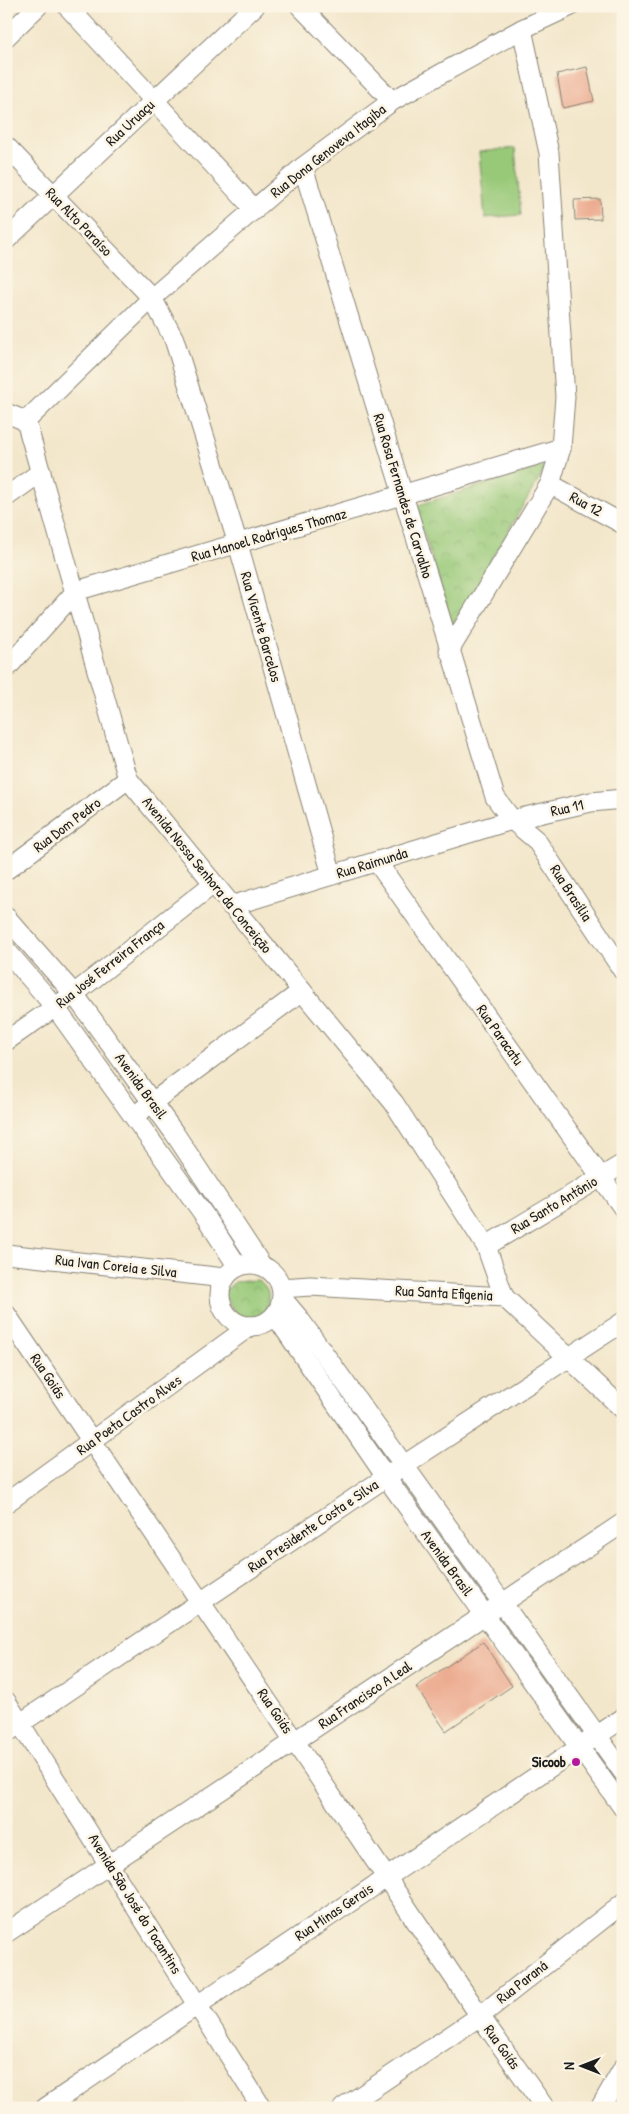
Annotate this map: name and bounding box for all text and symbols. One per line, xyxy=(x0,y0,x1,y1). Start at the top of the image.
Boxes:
street label: Rua Uruaçu xyxy=(101,95,159,151)
street label: Rua Dona Genoveva Itagiba xyxy=(266,99,390,202)
street label: Rua Alto Paraíso xyxy=(41,183,117,261)
street label: Rua Rosa Fernandes de Carvalho xyxy=(368,411,439,581)
street label: Rua 12 xyxy=(566,486,606,521)
street label: Rua Manoel Rodrigues Thomaz xyxy=(189,502,350,567)
street label: Rua Vicente Barcelos xyxy=(236,569,287,685)
street label: Rua Dom Pedro xyxy=(29,792,105,857)
street label: Avenida Nossa Senhora da Conceição xyxy=(138,792,277,957)
street label: Rua 11 xyxy=(548,794,585,821)
street label: Rua Raimunda xyxy=(334,842,410,883)
street label: Rua Brasília xyxy=(545,860,598,925)
street label: Rua José Ferreira França xyxy=(51,915,168,1013)
street label: Rua Paracatu xyxy=(472,1000,529,1069)
street label: Avenida Brasil xyxy=(110,1048,173,1123)
street label: Rua Santo Antônio xyxy=(506,1170,601,1239)
street label: Rua Ivan Coreia e Silva xyxy=(54,1249,178,1282)
street label: Rua Santa Efigenia xyxy=(395,1279,493,1306)
street label: Rua Goiás xyxy=(26,1349,71,1403)
street label: Rua Poeta Castro Alves xyxy=(72,1369,186,1460)
street label: Rua Presidente Costa e Silva xyxy=(243,1474,382,1577)
street label: Avenida Brasil xyxy=(416,1525,479,1600)
street label: Rua Francisco A Leal xyxy=(314,1655,416,1734)
street label: Rua Goiás xyxy=(253,1684,298,1738)
place label: Sicoob xyxy=(532,1751,566,1772)
marker: Sicoob xyxy=(570,1756,582,1768)
street label: Avenida São José do Tocantins xyxy=(84,1830,187,1978)
street label: Rua Minas Gerais xyxy=(290,1878,377,1946)
street label: Rua Paraná xyxy=(492,1955,552,2008)
street label: Rua Goiás xyxy=(479,2020,526,2073)
north arrow xyxy=(556,2042,606,2092)
text: N xyxy=(559,2062,578,2070)

